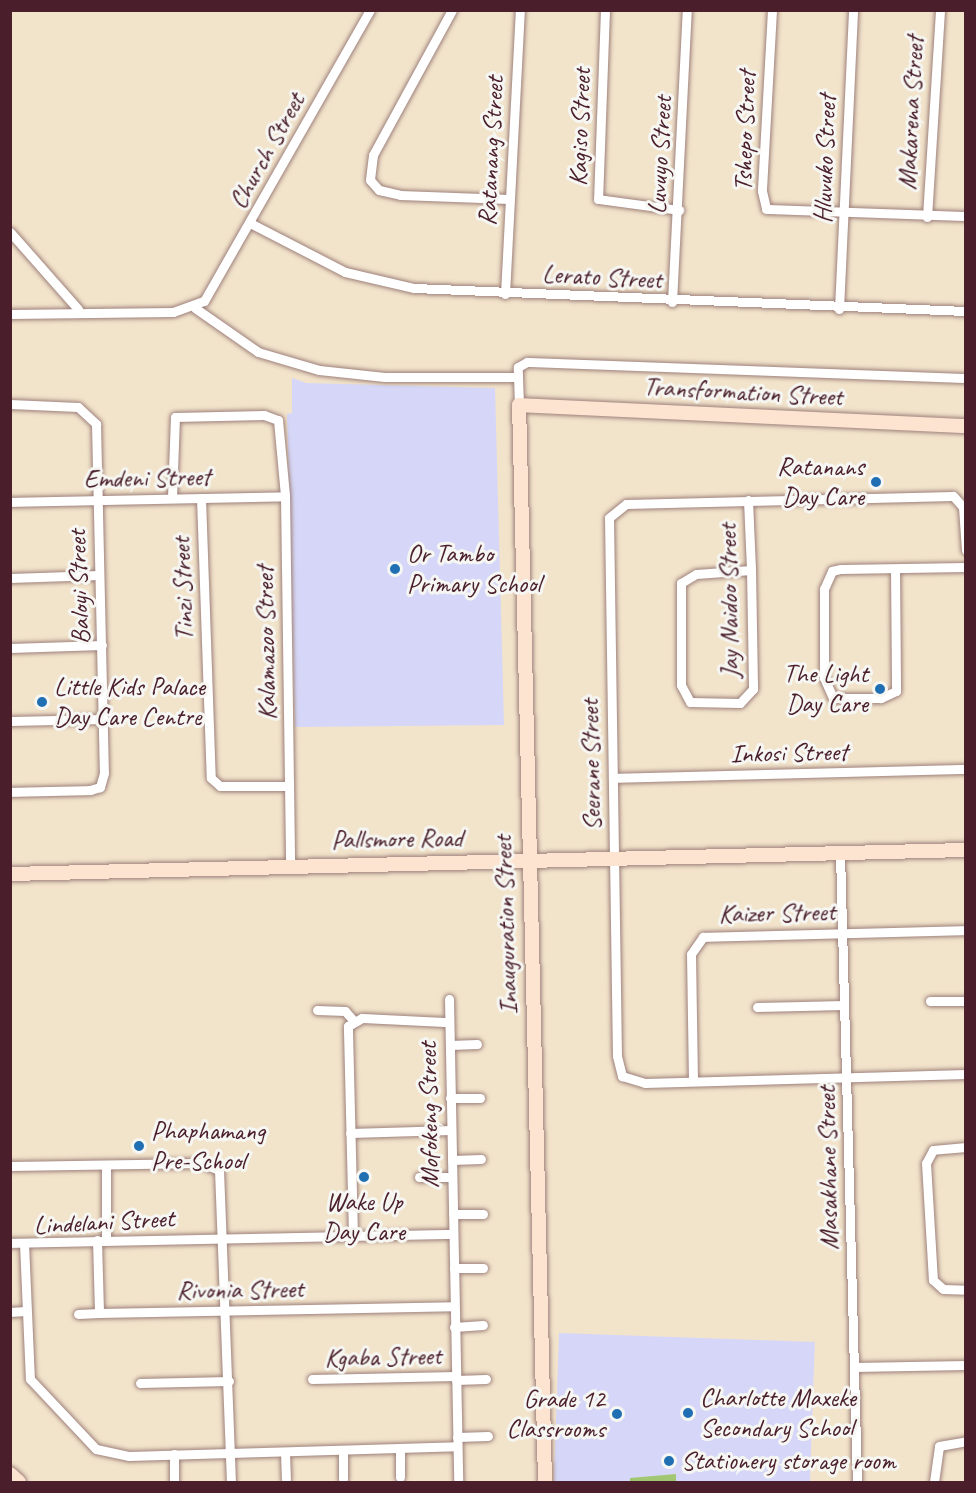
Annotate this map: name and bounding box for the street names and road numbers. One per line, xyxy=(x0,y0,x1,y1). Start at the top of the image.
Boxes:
street label: Makarena Street xyxy=(891,35,931,191)
street label: Kagiso Street xyxy=(562,67,598,187)
street label: Tshepo Street xyxy=(727,70,763,192)
street label: Ratanang Street xyxy=(471,75,511,227)
street label: Church Street xyxy=(222,87,312,215)
street label: Hluvuko Street xyxy=(807,94,843,224)
street label: Luvuyo Street xyxy=(641,95,679,215)
street label: Lerato Street xyxy=(541,258,663,296)
street label: Transformation Street xyxy=(642,371,844,413)
street label: Emdeni Street xyxy=(84,461,210,495)
street label: Jay Naidoo Street xyxy=(712,522,746,680)
street label: Baloyi Street xyxy=(61,529,97,645)
street label: Tinzi Street xyxy=(166,536,200,642)
street label: Kalamazoo Street xyxy=(249,566,283,720)
street label: Seerane Street xyxy=(574,699,608,831)
street label: Inkosi Street xyxy=(730,736,848,770)
street label: Pallsmore Road xyxy=(331,822,463,856)
street label: Inauguration Street xyxy=(487,835,525,1015)
street label: Kaizer Street xyxy=(718,896,836,930)
street label: Mofokeng Street xyxy=(412,1042,446,1188)
street label: Masakhane Street xyxy=(811,1086,845,1250)
street label: Lindelani Street xyxy=(33,1203,175,1241)
street label: Rivonia Street xyxy=(176,1273,304,1307)
street label: Kgaba Street xyxy=(324,1340,442,1374)

